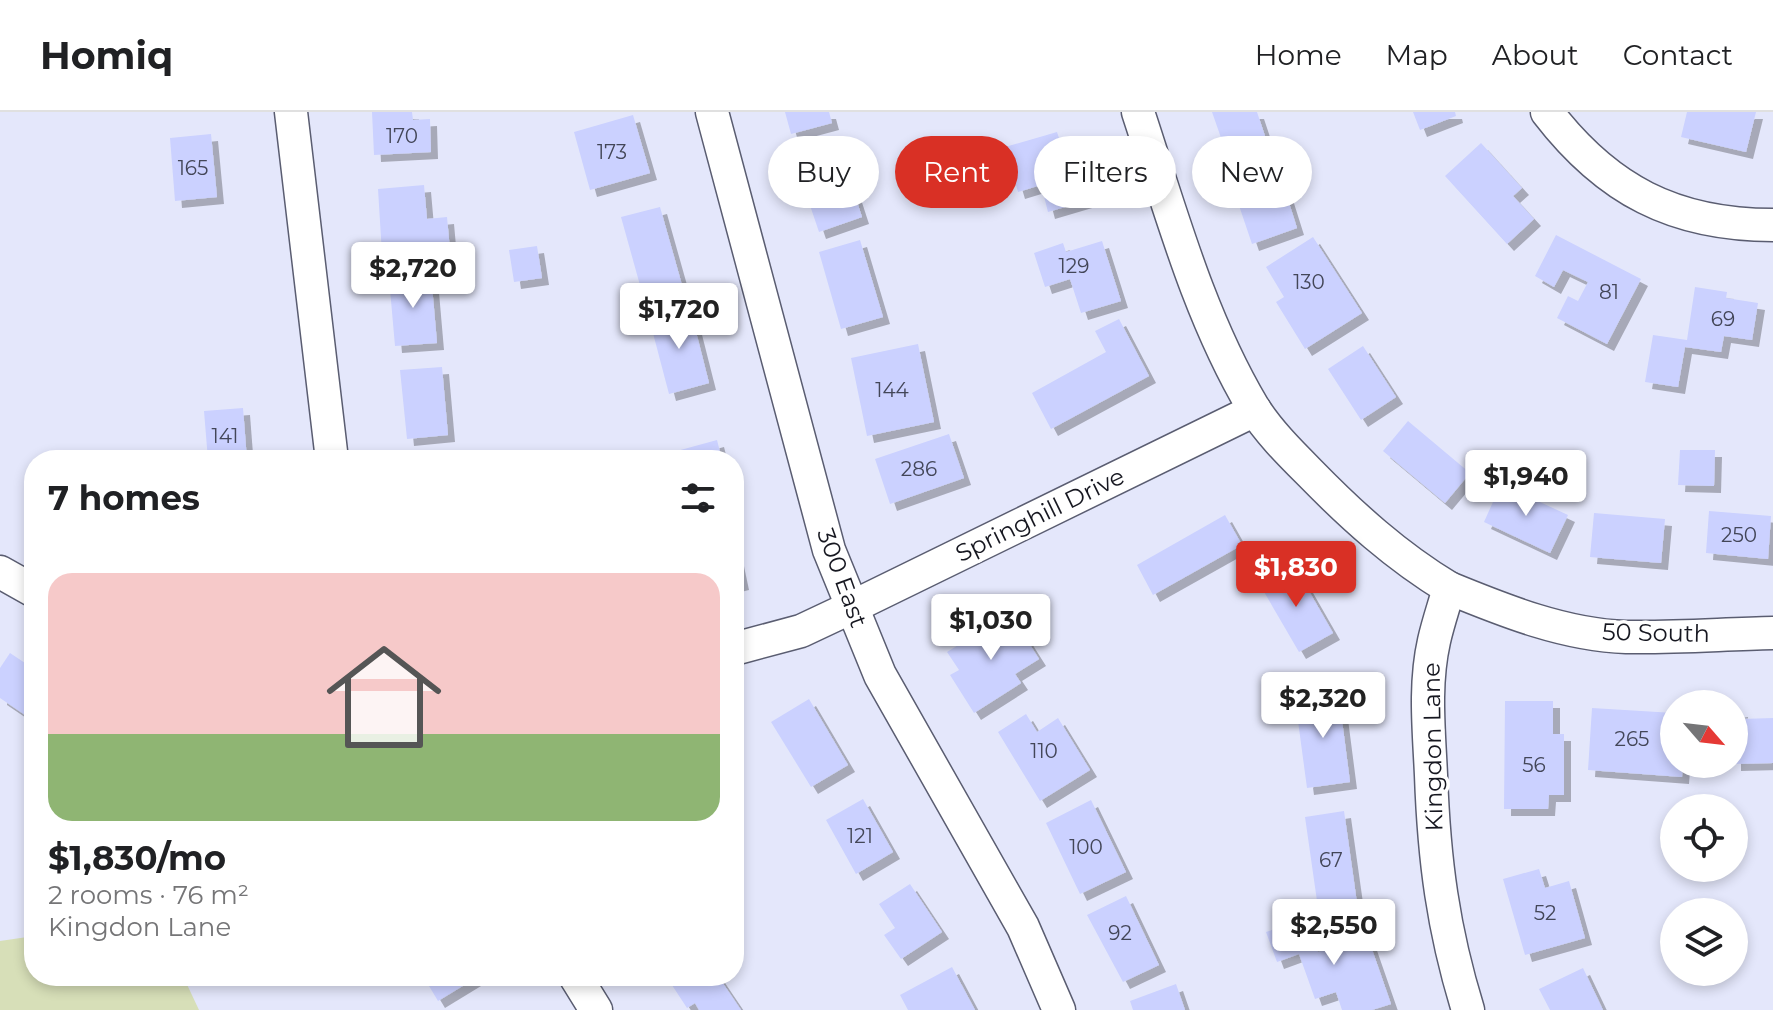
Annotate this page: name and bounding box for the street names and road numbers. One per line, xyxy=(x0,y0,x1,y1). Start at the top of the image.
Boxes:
street label: Springhill Drive xyxy=(951,461,1129,568)
street label: 300 East xyxy=(811,524,874,631)
street label: 50 South xyxy=(1602,617,1710,648)
street label: Kingdon Lane xyxy=(1417,662,1448,832)

